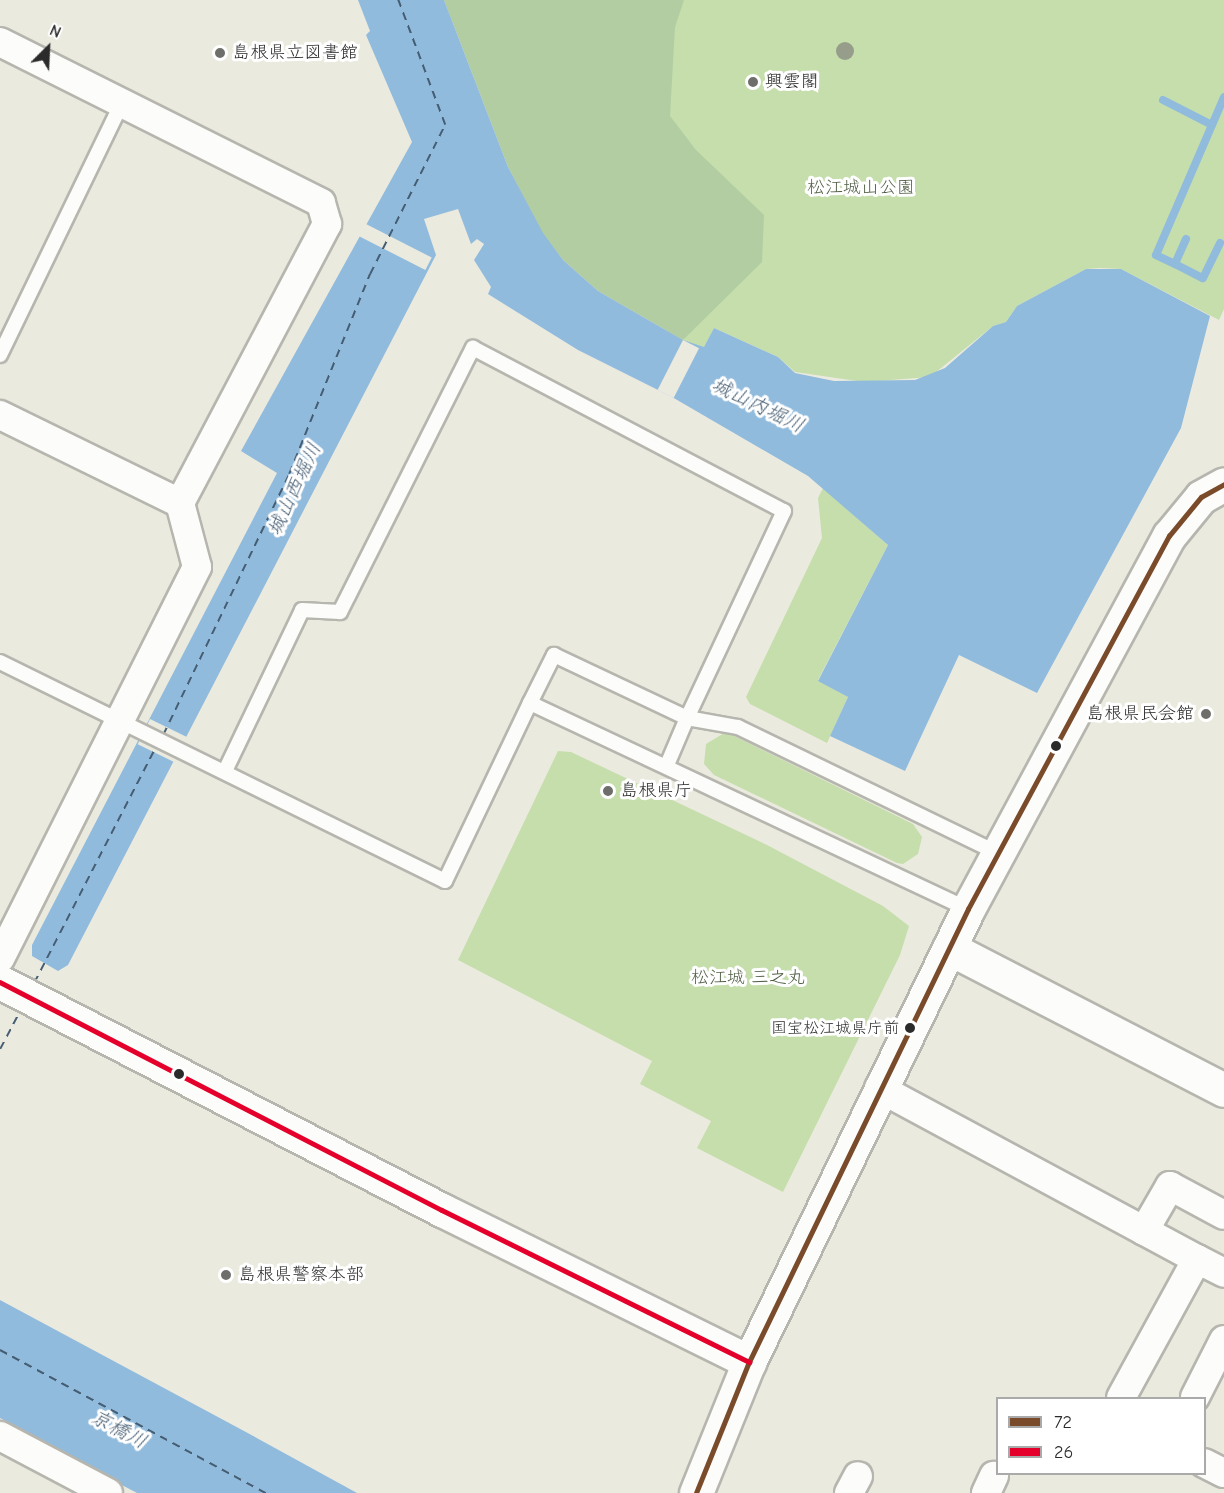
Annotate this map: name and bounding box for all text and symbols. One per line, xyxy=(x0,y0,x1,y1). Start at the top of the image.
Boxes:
north arrow xyxy=(18,18,78,78)
text: N xyxy=(47,21,64,42)
place label: 島根県立図書館 xyxy=(232,42,358,64)
marker: 島根県立図書館 xyxy=(213,46,227,60)
place label: 興雲閣 xyxy=(765,71,819,93)
marker: 興雲閣 xyxy=(746,75,760,89)
park label: 松江城山公園 xyxy=(807,177,915,199)
water label: 城山内堀川 xyxy=(708,372,808,438)
water label: 城山西堀川 xyxy=(262,439,326,539)
place label: 島根県民会館 xyxy=(1086,703,1194,725)
marker: 島根県民会館 xyxy=(1199,707,1213,721)
unlabelled marker xyxy=(1050,740,1062,752)
place label: 島根県庁 xyxy=(620,780,692,802)
marker: 島根県庁 xyxy=(601,784,615,798)
park label: 松江城 三之丸 xyxy=(691,967,805,989)
place label: 国宝松江城県庁前 xyxy=(771,1018,899,1038)
marker: 国宝松江城県庁前 xyxy=(904,1022,916,1034)
unlabelled marker xyxy=(173,1068,185,1080)
place label: 島根県警察本部 xyxy=(238,1264,364,1286)
marker: 島根県警察本部 xyxy=(219,1268,233,1282)
legend xyxy=(996,1397,1206,1475)
water label: 京橋川 xyxy=(87,1404,151,1454)
text: 72 xyxy=(1054,1412,1072,1433)
text: 26 xyxy=(1054,1442,1073,1463)

